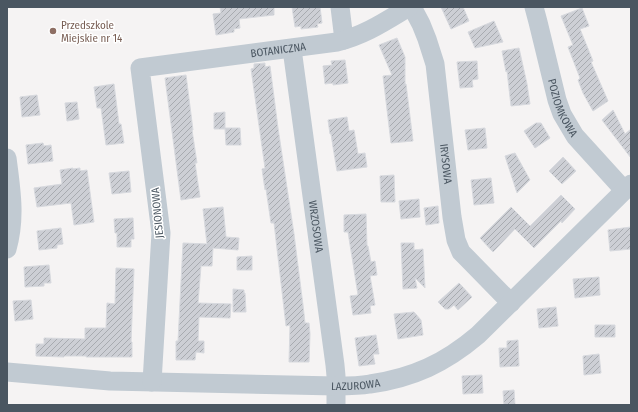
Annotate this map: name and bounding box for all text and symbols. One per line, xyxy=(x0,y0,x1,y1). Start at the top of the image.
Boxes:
place label: Przedszkole Miejskie nr 14 xyxy=(61,19,123,45)
marker: Przedszkole Miejskie nr 14 xyxy=(48,26,58,36)
street label: BOTANICZNA xyxy=(250,40,307,60)
street label: POZIOMKOWA xyxy=(545,77,580,139)
street label: IRYSOWA xyxy=(437,143,454,185)
street label: JESIONOWA xyxy=(149,187,166,239)
street label: WRZOSOWA xyxy=(306,200,326,253)
street label: LAZUROWA xyxy=(331,376,381,393)

